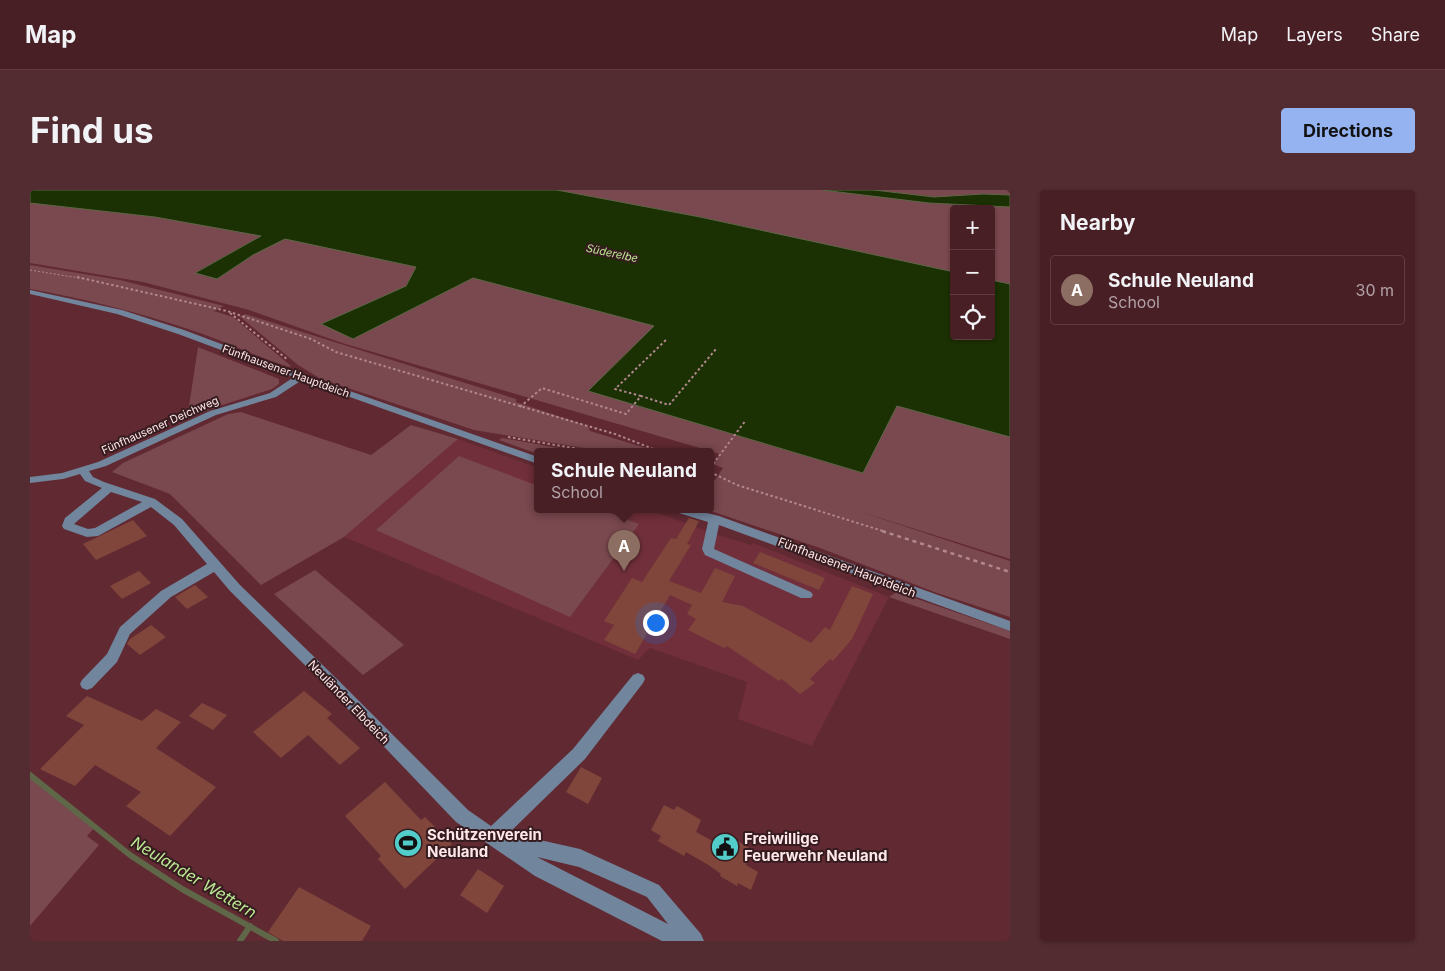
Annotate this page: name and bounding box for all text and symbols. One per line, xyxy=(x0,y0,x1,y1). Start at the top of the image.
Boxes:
text: Map xyxy=(25,20,76,49)
text: Map xyxy=(1221,24,1258,45)
text: Layers xyxy=(1286,24,1343,45)
text: Share xyxy=(1371,24,1420,45)
button: Directions xyxy=(1281,108,1415,153)
text: Find us xyxy=(30,109,154,151)
map controls xyxy=(950,205,995,340)
button: + xyxy=(950,205,995,250)
text: Nearby xyxy=(1060,210,1135,235)
water label: Süderelbe xyxy=(585,241,639,265)
button: − xyxy=(950,250,995,295)
text: Schule Neuland xyxy=(1108,269,1254,292)
text: A xyxy=(1071,280,1083,300)
text: 30 m xyxy=(1356,280,1394,300)
text: School xyxy=(1108,292,1160,312)
button: locate xyxy=(950,295,995,340)
street label: Fünfhausener Hauptdeich xyxy=(220,341,352,401)
street label: Fünfhausener Deichweg xyxy=(99,393,221,457)
popup xyxy=(534,448,714,513)
text: Schule Neuland xyxy=(551,459,697,482)
text: School xyxy=(551,482,603,502)
pin: A xyxy=(608,530,640,571)
street label: Fünfhausener Hauptdeich xyxy=(776,534,918,600)
your location xyxy=(643,610,669,636)
street label: Neuländer Elbdeich xyxy=(305,657,393,747)
place label: Schützenverein Neuland xyxy=(427,825,542,861)
sports icon: Schützenverein Neuland xyxy=(393,828,423,858)
place label: Freiwillige Feuerwehr Neuland xyxy=(744,829,888,865)
water label: Neulander Wettern xyxy=(128,832,260,922)
public building icon: Freiwillige Feuerwehr Neuland xyxy=(710,832,740,862)

